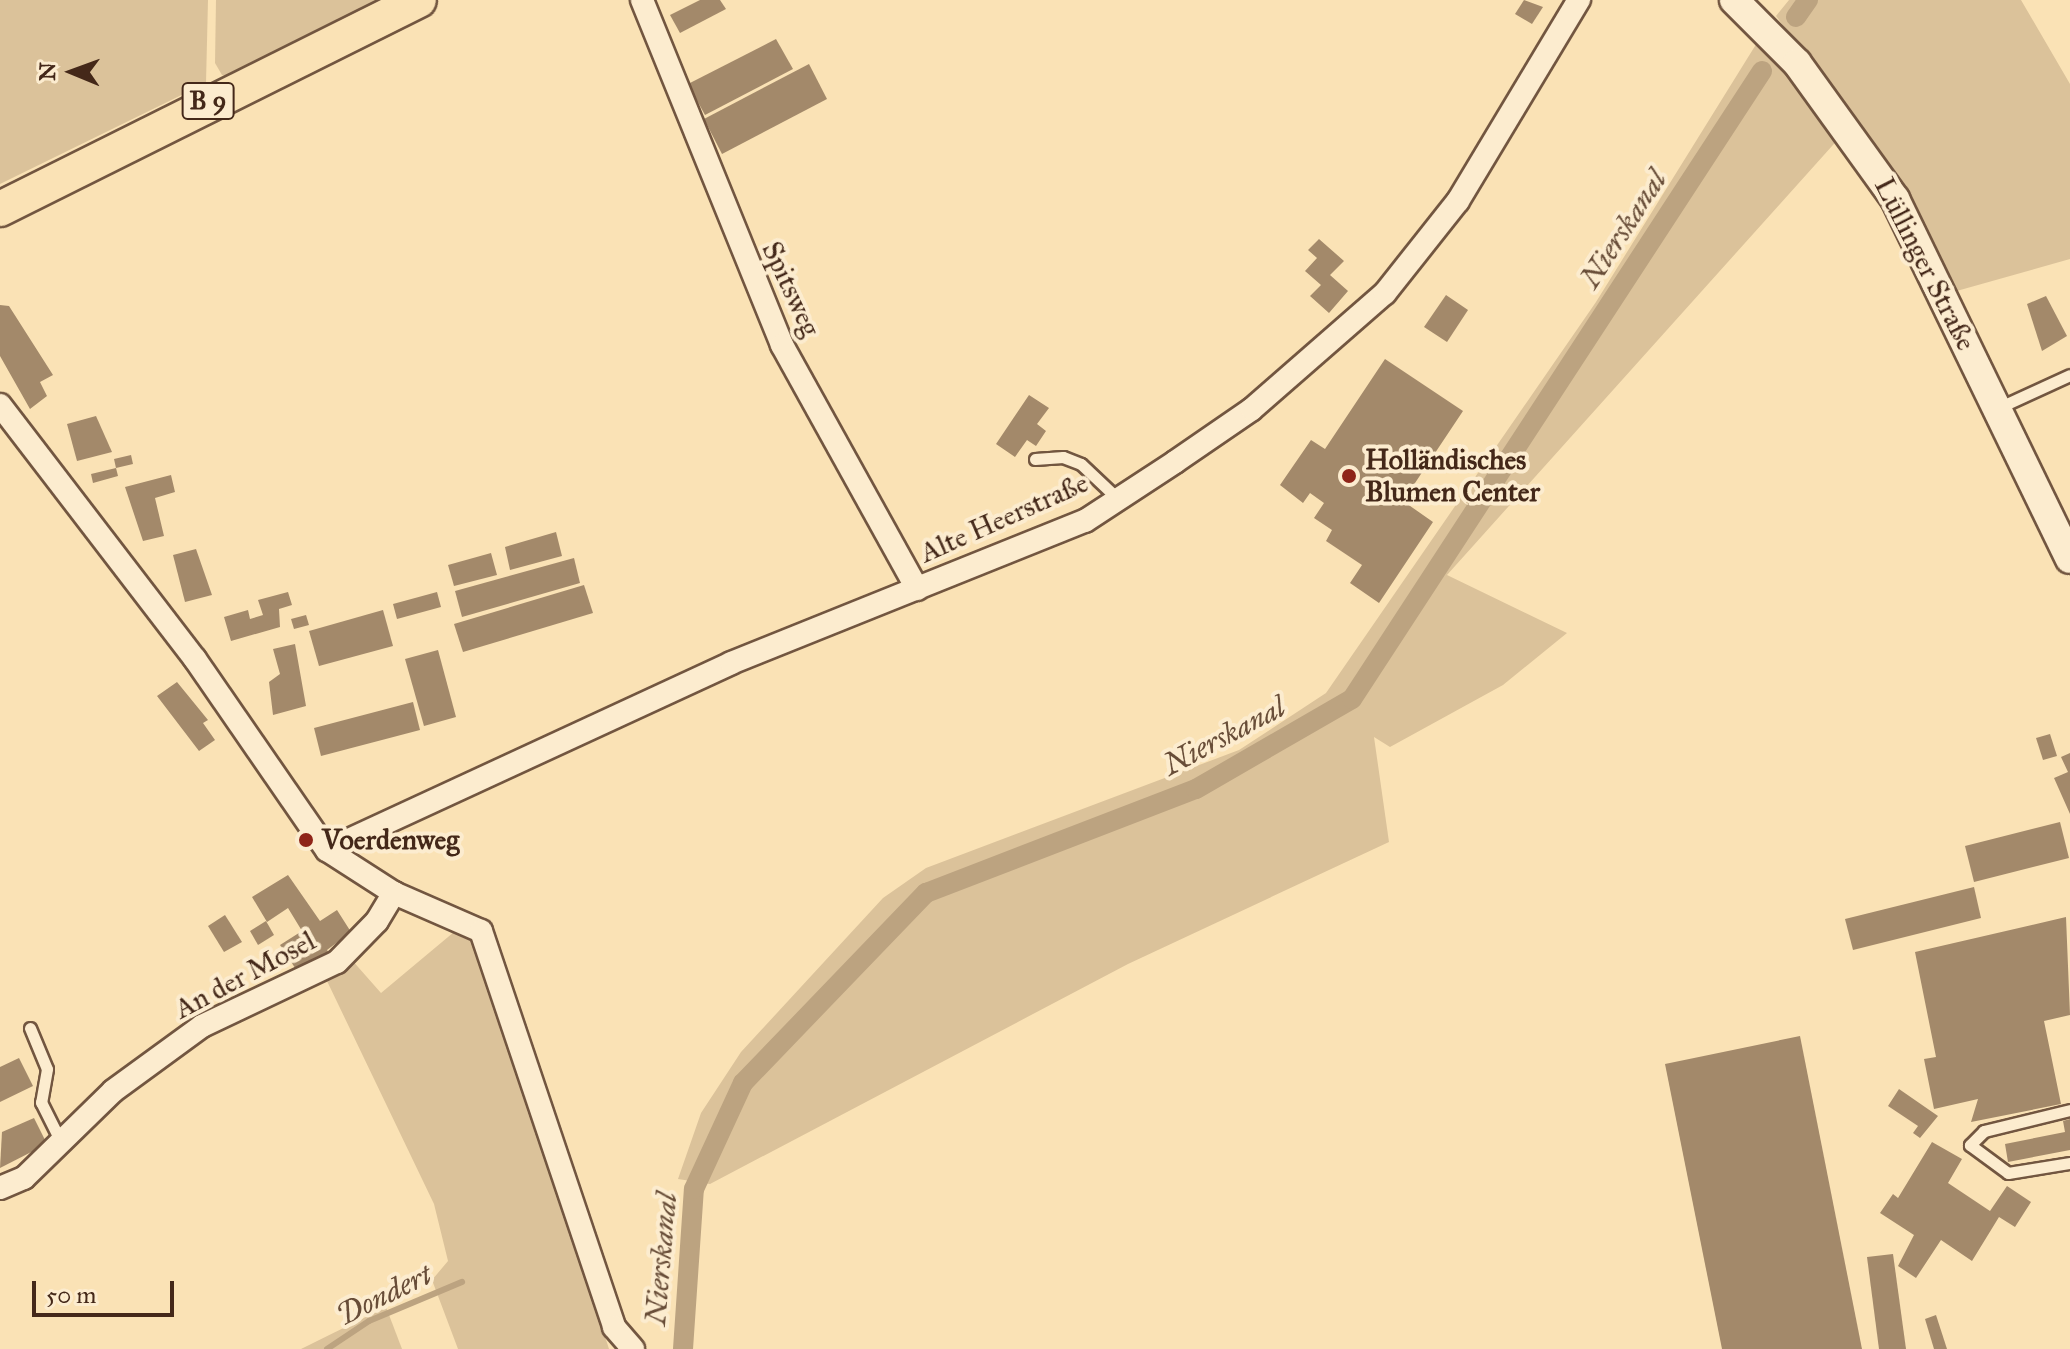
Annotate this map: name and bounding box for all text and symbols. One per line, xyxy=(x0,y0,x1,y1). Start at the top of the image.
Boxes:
north arrow xyxy=(32,32,112,112)
text: N xyxy=(34,62,61,81)
road number: B 9 xyxy=(180,79,236,123)
water label: Nierskanal xyxy=(1572,163,1674,295)
street label: Lüllinger Straße xyxy=(1867,172,1983,356)
street label: Spitsweg xyxy=(755,236,827,342)
place label: Holländisches Blumen Center xyxy=(1365,443,1540,509)
street label: Alte Heerstraße xyxy=(915,466,1093,570)
marker: Holländisches Blumen Center xyxy=(1340,467,1358,485)
water label: Nierskanal xyxy=(1157,689,1291,783)
place label: Voerdenweg xyxy=(322,823,459,857)
marker: Voerdenweg xyxy=(297,831,315,849)
street label: An der Mosel xyxy=(169,924,321,1026)
water label: Nierskanal xyxy=(637,1191,685,1327)
water label: Dondert xyxy=(331,1257,437,1333)
scale bar xyxy=(36,1265,178,1315)
text: 50 m xyxy=(46,1280,96,1310)

